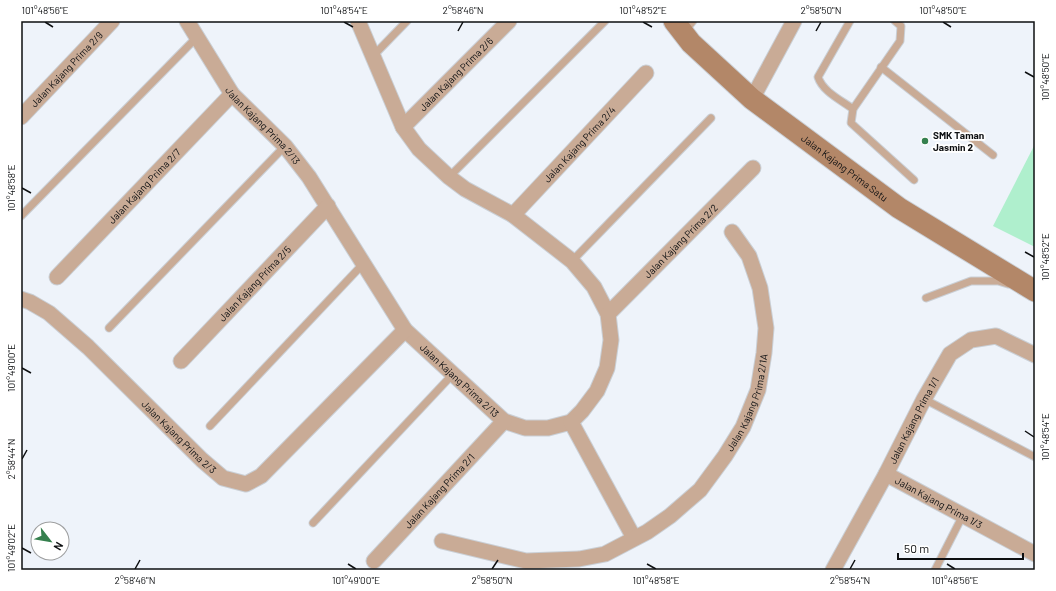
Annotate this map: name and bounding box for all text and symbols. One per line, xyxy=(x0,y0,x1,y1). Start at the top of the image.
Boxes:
text: 101°48'56"E xyxy=(21,4,69,16)
text: 101°48'54"E xyxy=(320,4,368,16)
text: 2°58'46"N xyxy=(443,4,483,16)
text: 101°48'52"E xyxy=(619,4,667,16)
text: 2°58'50"N xyxy=(800,4,842,16)
text: 101°48'50"E xyxy=(919,4,967,16)
street label: Jalan Kajang Prima 2/9 xyxy=(28,29,105,109)
street label: Jalan Kajang Prima 2/6 xyxy=(417,35,495,113)
text: 101°48'50"E xyxy=(1039,53,1051,101)
street label: Jalan Kajang Prima 2/13 xyxy=(223,85,303,167)
street label: Jalan Kajang Prima 2/4 xyxy=(541,104,618,185)
place label: SMK Taman Jasmin 2 xyxy=(933,129,984,153)
street label: Jalan Kajang Prima Satu xyxy=(799,132,890,204)
marker: SMK Taman Jasmin 2 xyxy=(920,136,930,146)
street label: Jalan Kajang Prima 2/7 xyxy=(106,146,183,226)
text: 101°48'58"E xyxy=(5,164,17,212)
street label: Jalan Kajang Prima 2/2 xyxy=(641,201,720,280)
text: 101°48'52"E xyxy=(1039,233,1051,281)
street label: Jalan Kajang Prima 2/5 xyxy=(216,243,293,324)
street label: Jalan Kajang Prima 2/13 xyxy=(418,341,502,419)
text: 101°49'00"E xyxy=(5,344,17,392)
street label: Jalan Kajang Prima 2/1A xyxy=(724,353,770,453)
street label: Jalan Kajang Prima 1/1 xyxy=(886,375,941,466)
street label: Jalan Kajang Prima 2/3 xyxy=(139,398,219,476)
text: 101°48'54"E xyxy=(1039,413,1051,461)
text: 2°58'44"N xyxy=(5,438,17,480)
street label: Jalan Kajang Prima 2/1 xyxy=(402,451,477,531)
street label: Jalan Kajang Prima 1/3 xyxy=(893,474,985,531)
north arrow xyxy=(30,521,70,561)
text: 101°49'02"E xyxy=(5,524,17,572)
scale bar xyxy=(898,535,1023,561)
text: N xyxy=(52,540,66,553)
text: 50 m xyxy=(904,541,929,555)
text: 2°58'46"N xyxy=(115,574,155,586)
text: 101°49'00"E xyxy=(332,574,380,586)
text: 2°58'50"N xyxy=(471,574,513,586)
text: 101°48'58"E xyxy=(632,574,680,586)
text: 2°58'54"N xyxy=(830,574,870,586)
text: 101°48'56"E xyxy=(931,574,979,586)

